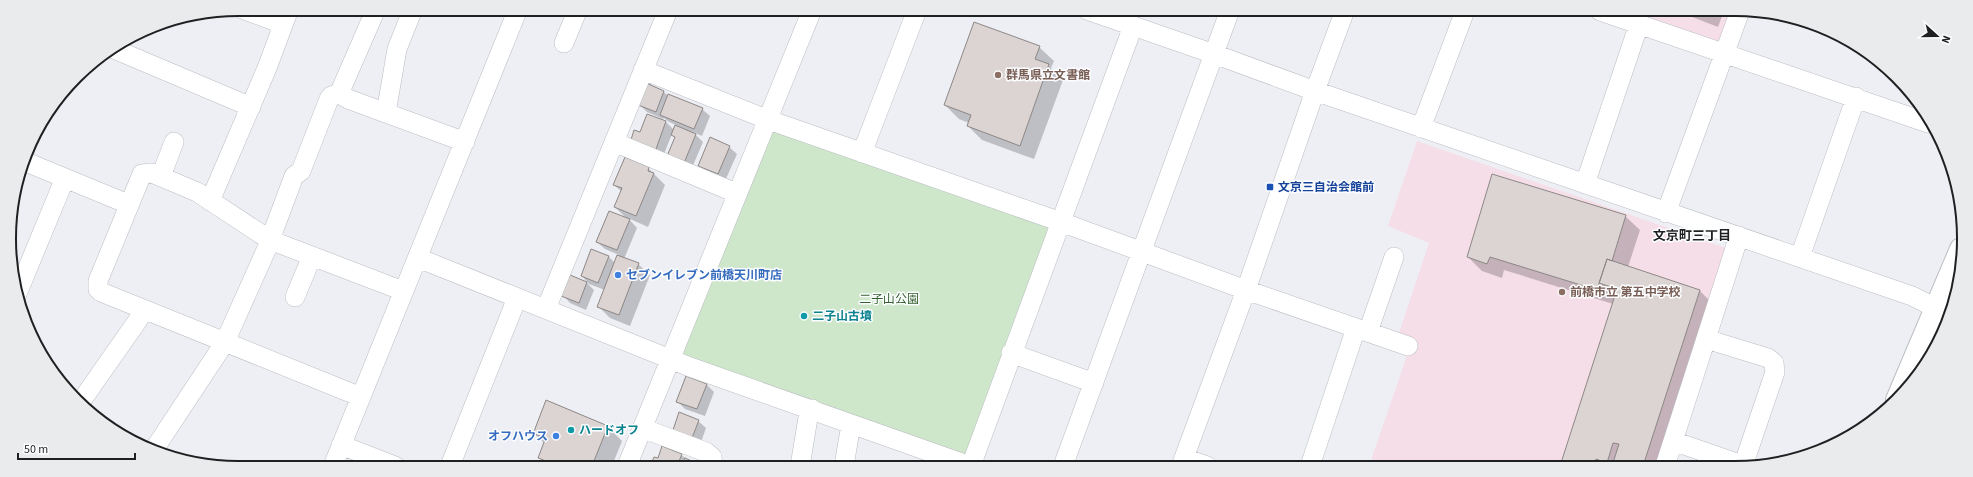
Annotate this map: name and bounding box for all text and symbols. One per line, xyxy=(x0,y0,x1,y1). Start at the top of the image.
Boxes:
north arrow xyxy=(1917,16,1957,56)
text: N xyxy=(1938,33,1954,46)
place label: 群馬県立文書館 xyxy=(1006,67,1090,84)
marker: 群馬県立文書館 xyxy=(993,70,1003,80)
place label: 文京三自治会館前 xyxy=(1278,179,1374,196)
marker: 文京三自治会館前 xyxy=(1265,182,1275,192)
district label: 文京町三丁目 xyxy=(1653,227,1731,245)
place label: セブンイレブン前橋天川町店 xyxy=(626,267,782,284)
marker: セブンイレブン前橋天川町店 xyxy=(613,270,623,280)
place label: 前橋市立 第五中学校 xyxy=(1570,284,1680,301)
marker: 前橋市立 第五中学校 xyxy=(1557,287,1567,297)
park label: 二子山公園 xyxy=(859,291,919,308)
place label: 二子山古墳 xyxy=(812,308,872,325)
marker: 二子山古墳 xyxy=(799,311,809,321)
place label: ハードオフ xyxy=(579,422,639,439)
marker: ハードオフ xyxy=(566,425,576,435)
place label: オフハウス xyxy=(488,428,548,445)
marker: オフハウス xyxy=(551,431,561,441)
scale bar xyxy=(18,435,135,461)
text: 50 m xyxy=(24,441,48,458)

